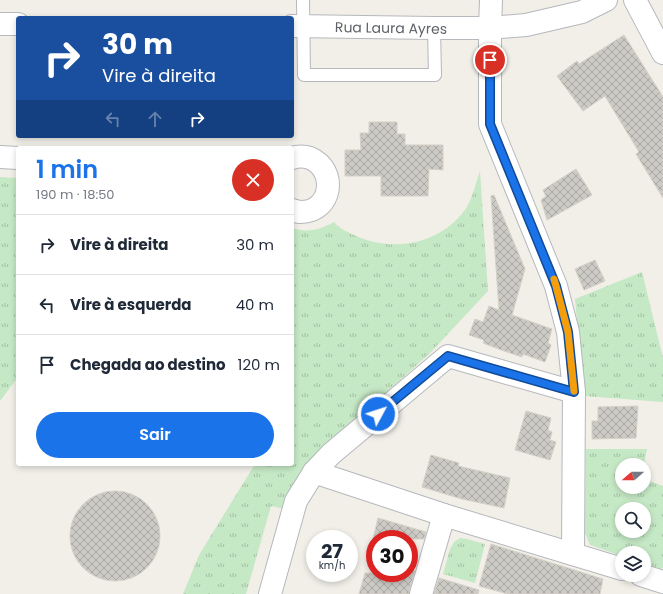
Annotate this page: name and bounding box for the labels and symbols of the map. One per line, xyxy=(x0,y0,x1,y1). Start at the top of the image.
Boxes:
street label: Rua Laura Ayres xyxy=(335,17,447,39)
pin xyxy=(473,43,507,77)
position arrow xyxy=(357,393,399,435)
north arrow xyxy=(615,458,651,494)
speed limit sign: 30 xyxy=(366,530,418,582)

